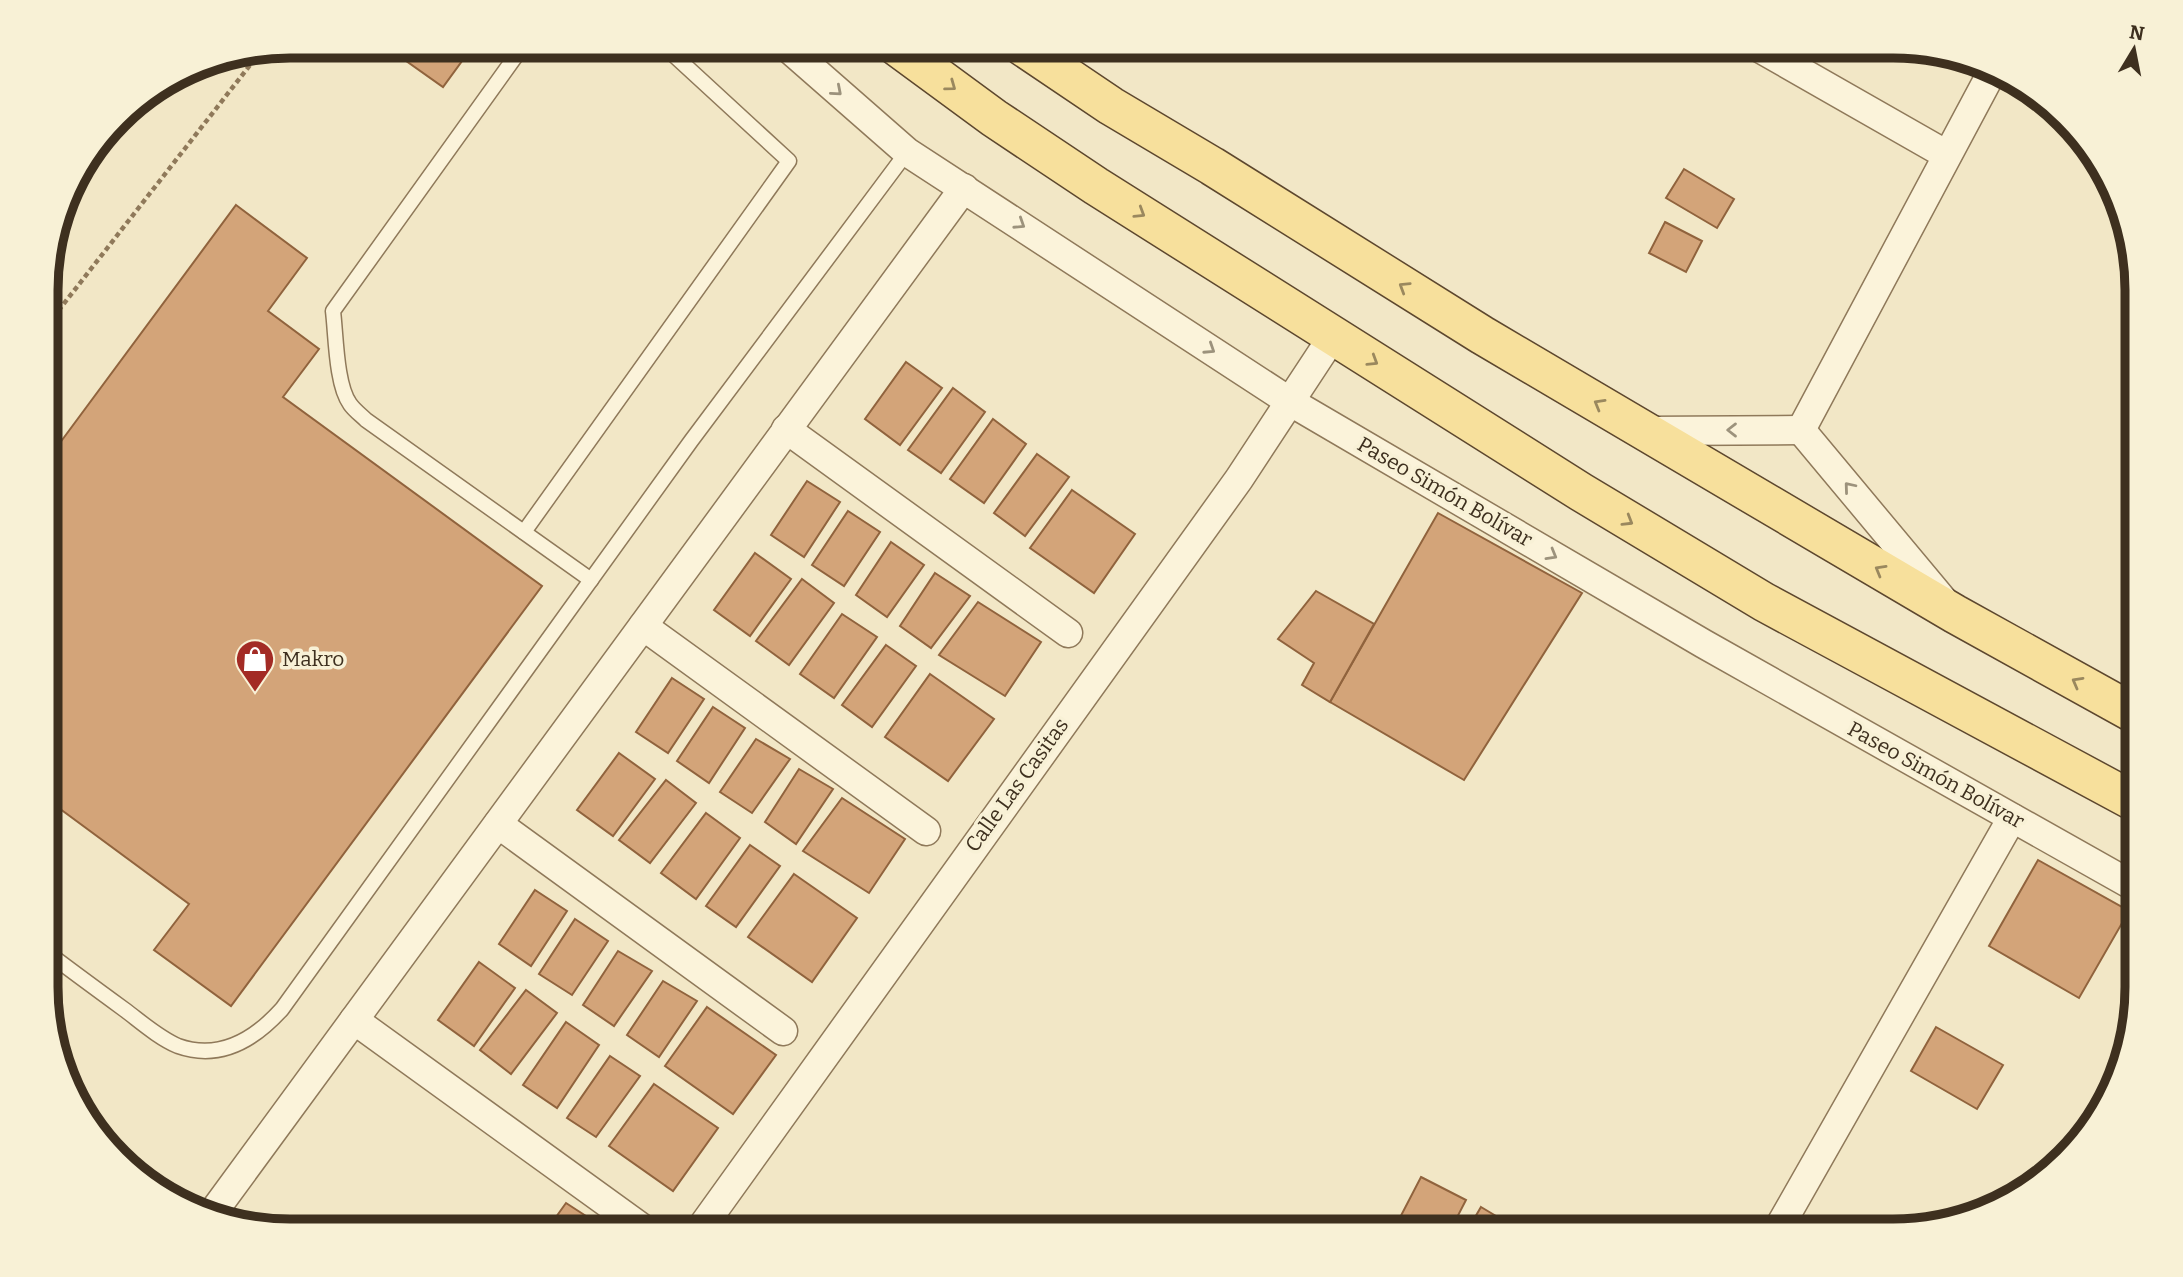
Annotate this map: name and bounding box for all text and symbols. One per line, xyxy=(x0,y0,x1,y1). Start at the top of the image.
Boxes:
north arrow xyxy=(2099,14,2169,84)
text: N xyxy=(2128,20,2146,45)
one-way arrow xyxy=(943,78,956,90)
one-way arrow xyxy=(829,83,842,95)
one-way arrow xyxy=(1132,205,1145,218)
one-way arrow xyxy=(1013,216,1026,229)
one-way arrow xyxy=(1399,282,1412,295)
one-way arrow xyxy=(1203,341,1216,354)
one-way arrow xyxy=(1365,353,1378,366)
one-way arrow xyxy=(1594,400,1607,413)
one-way arrow xyxy=(1727,422,1737,438)
street label: Paseo Simón Bolívar xyxy=(1353,431,1537,553)
one-way arrow xyxy=(1844,482,1857,494)
one-way arrow xyxy=(1621,512,1634,525)
one-way arrow xyxy=(1545,547,1558,560)
one-way arrow xyxy=(1874,565,1887,578)
shop icon: Makro xyxy=(234,638,276,693)
place label: Makro xyxy=(282,646,344,672)
one-way arrow xyxy=(2072,677,2085,690)
street label: Calle Las Casitas xyxy=(960,713,1074,857)
street label: Paseo Simón Bolívar xyxy=(1843,716,2029,834)

